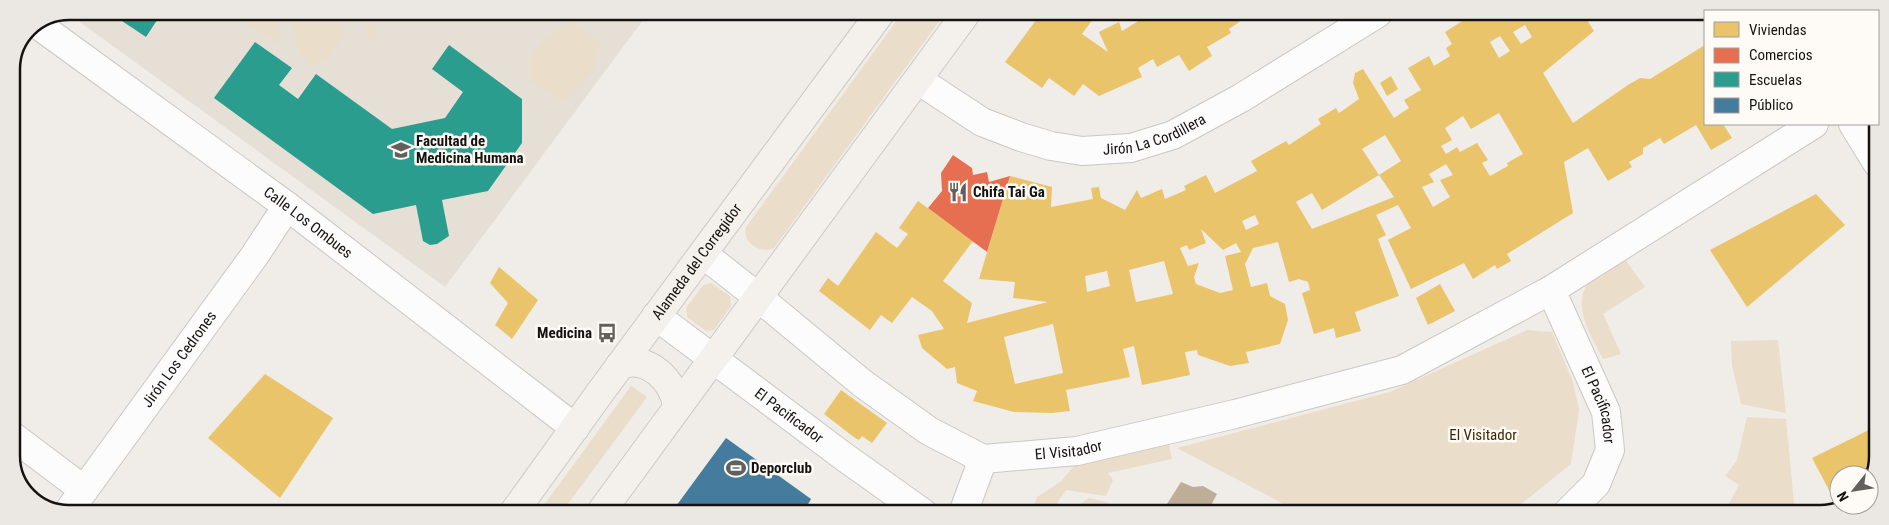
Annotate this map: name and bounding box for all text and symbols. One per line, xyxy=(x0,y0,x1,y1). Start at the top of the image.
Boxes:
legend xyxy=(1704,10,1879,125)
text: Viviendas xyxy=(1749,21,1807,39)
text: Comercios xyxy=(1749,46,1813,64)
text: Escuelas xyxy=(1749,71,1802,89)
text: Público xyxy=(1749,96,1793,114)
street label: Jirón La Cordillera xyxy=(1102,110,1209,159)
place label: Facultad de Medicina Humana xyxy=(416,132,524,167)
school or university icon: Facultad de Medicina Humana xyxy=(390,139,412,161)
restaurant icon: Chifa Tai Ga xyxy=(947,181,969,203)
street label: Calle Los Ombues xyxy=(260,183,356,262)
place label: Chifa Tai Ga xyxy=(973,183,1045,201)
street label: Alameda del Corregidor xyxy=(648,200,746,323)
street label: Jirón Los Cedrones xyxy=(138,307,220,411)
bus stop icon: Medicina xyxy=(596,322,618,344)
place label: Medicina xyxy=(537,324,592,342)
street label: El Pacificador xyxy=(1577,363,1618,445)
street label: El Pacificador xyxy=(751,384,827,447)
park label: El Visitador xyxy=(1449,426,1517,444)
street label: El Visitador xyxy=(1034,436,1104,464)
sports icon: Deporclub xyxy=(725,457,747,479)
place label: Deporclub xyxy=(751,459,812,477)
north arrow xyxy=(1829,465,1879,515)
text: N xyxy=(1834,489,1852,504)

